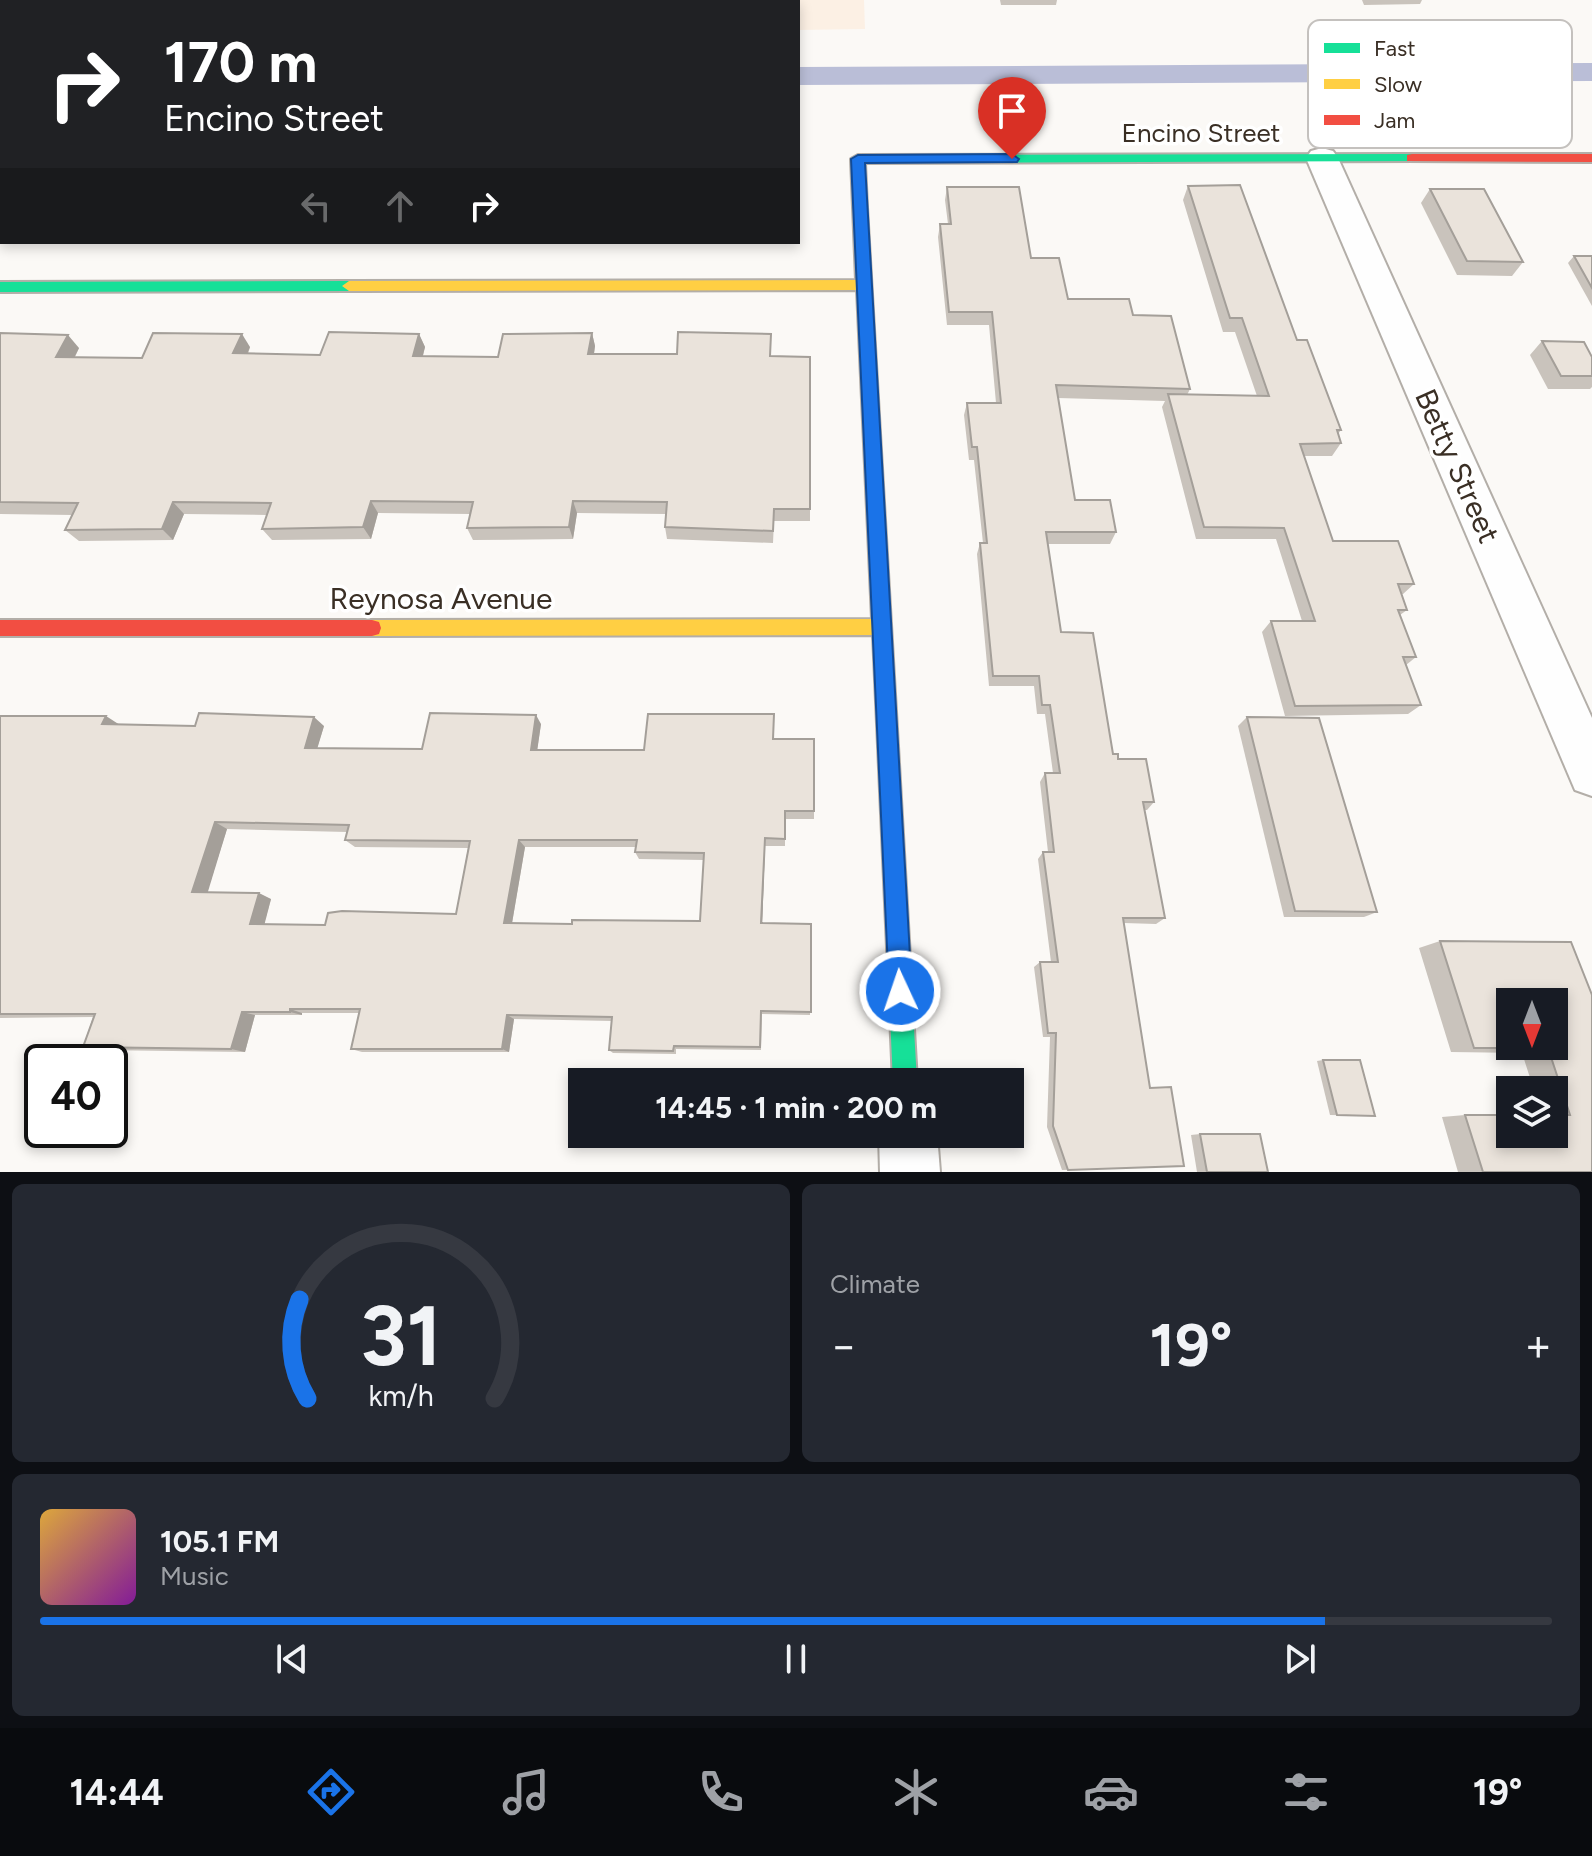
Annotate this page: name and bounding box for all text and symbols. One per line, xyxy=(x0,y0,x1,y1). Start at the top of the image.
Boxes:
legend xyxy=(1308,20,1572,148)
text: 170 m xyxy=(164,29,317,96)
icon: right xyxy=(32,32,136,136)
text: Fast xyxy=(1374,35,1416,62)
text: Slow xyxy=(1374,71,1423,98)
pin xyxy=(978,77,1046,159)
icon: arrive xyxy=(990,89,1034,133)
text: Encino Street xyxy=(164,97,384,140)
text: Jam xyxy=(1374,107,1415,134)
street label: Encino Street xyxy=(1122,117,1281,149)
icon: left xyxy=(294,184,338,228)
icon: ahead xyxy=(378,184,422,228)
icon: right xyxy=(462,184,506,228)
street label: Betty Street xyxy=(1407,383,1508,549)
street label: Reynosa Avenue xyxy=(330,580,552,617)
position arrow xyxy=(858,949,942,1033)
north arrow xyxy=(1496,988,1568,1060)
map controls xyxy=(1496,988,1568,1148)
speed limit sign: 40 xyxy=(24,1044,128,1148)
button: layers xyxy=(1496,1076,1568,1148)
text: 14:45 · 1 min · 200 m xyxy=(655,1089,937,1126)
text: Climate xyxy=(830,1268,920,1300)
text: 31 xyxy=(360,1286,442,1386)
text: 19° xyxy=(1150,1309,1232,1381)
text: − xyxy=(830,1319,857,1372)
text: + xyxy=(1525,1319,1552,1372)
text: km/h xyxy=(368,1379,434,1413)
text: 105.1 FM xyxy=(160,1523,279,1560)
text: Music xyxy=(160,1560,229,1592)
icon: previous xyxy=(270,1637,314,1681)
icon: pause xyxy=(774,1637,818,1681)
icon: next xyxy=(1278,1637,1322,1681)
icon: directions xyxy=(303,1764,359,1820)
icon: music xyxy=(498,1764,554,1820)
icon: phone xyxy=(693,1764,749,1820)
icon: climate xyxy=(888,1764,944,1820)
icon: car xyxy=(1083,1764,1139,1820)
icon: filters xyxy=(1278,1764,1334,1820)
text: 14:44 xyxy=(69,1771,164,1814)
text: 19° xyxy=(1473,1771,1522,1814)

